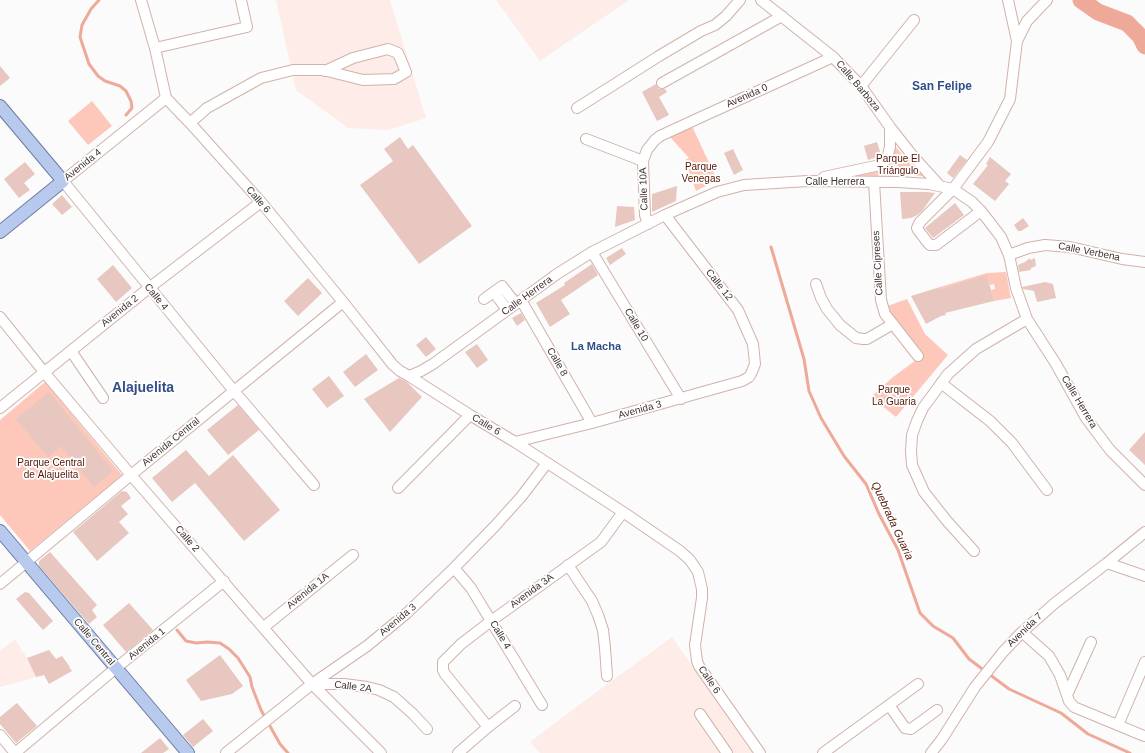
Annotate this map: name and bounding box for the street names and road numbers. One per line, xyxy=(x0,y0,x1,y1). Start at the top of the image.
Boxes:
street label: Calle Barboza xyxy=(833,58,883,114)
street label: Avenida 0 xyxy=(724,82,770,110)
street label: Avenida 4 xyxy=(62,146,104,184)
street label: Calle 10A xyxy=(637,167,651,211)
street label: Calle Herrera xyxy=(805,176,865,188)
street label: Calle 6 xyxy=(243,184,273,216)
street label: Calle Cipreses xyxy=(870,230,886,296)
street label: Calle Verbena xyxy=(1057,240,1121,264)
street label: Calle 12 xyxy=(703,267,735,303)
street label: Calle Herrera xyxy=(499,274,555,318)
street label: Calle 4 xyxy=(142,281,170,313)
street label: Avenida 2 xyxy=(99,292,141,330)
street label: Calle 10 xyxy=(621,306,651,344)
street label: Calle 8 xyxy=(544,346,570,378)
street label: Calle Herrera xyxy=(1059,373,1099,431)
street label: Avenida 3 xyxy=(617,398,663,422)
street label: Calle 6 xyxy=(470,412,502,438)
street label: Avenida Central xyxy=(140,415,202,469)
street label: Calle 2 xyxy=(172,523,202,555)
street label: Avenida 1A xyxy=(284,570,332,612)
street label: Avenida 3A xyxy=(508,571,556,611)
street label: Avenida 3 xyxy=(377,601,419,639)
street label: Avenida 7 xyxy=(1005,610,1045,650)
street label: Calle Central xyxy=(71,616,117,668)
street label: Calle 4 xyxy=(487,619,513,651)
street label: Avenida 1 xyxy=(126,625,168,663)
street label: Calle 6 xyxy=(695,664,723,696)
street label: Calle 2A xyxy=(334,679,372,695)

